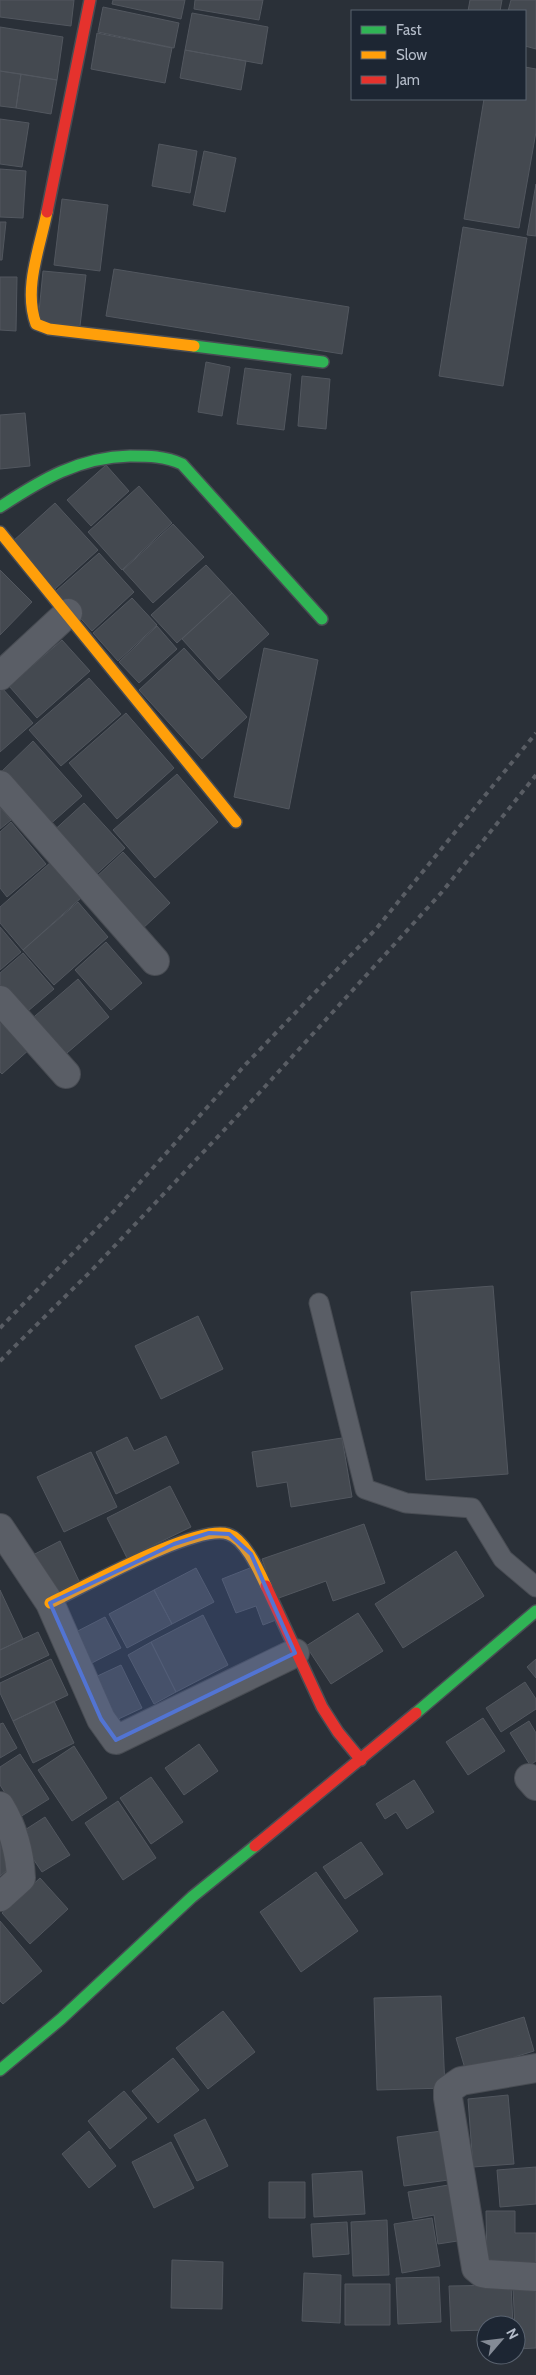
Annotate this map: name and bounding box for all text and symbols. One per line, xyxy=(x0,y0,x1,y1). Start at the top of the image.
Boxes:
legend xyxy=(351,10,526,100)
text: Fast xyxy=(396,21,421,39)
text: Slow xyxy=(396,46,427,64)
text: Jam xyxy=(395,71,420,89)
north arrow xyxy=(476,2315,526,2365)
text: N xyxy=(502,2325,523,2342)

